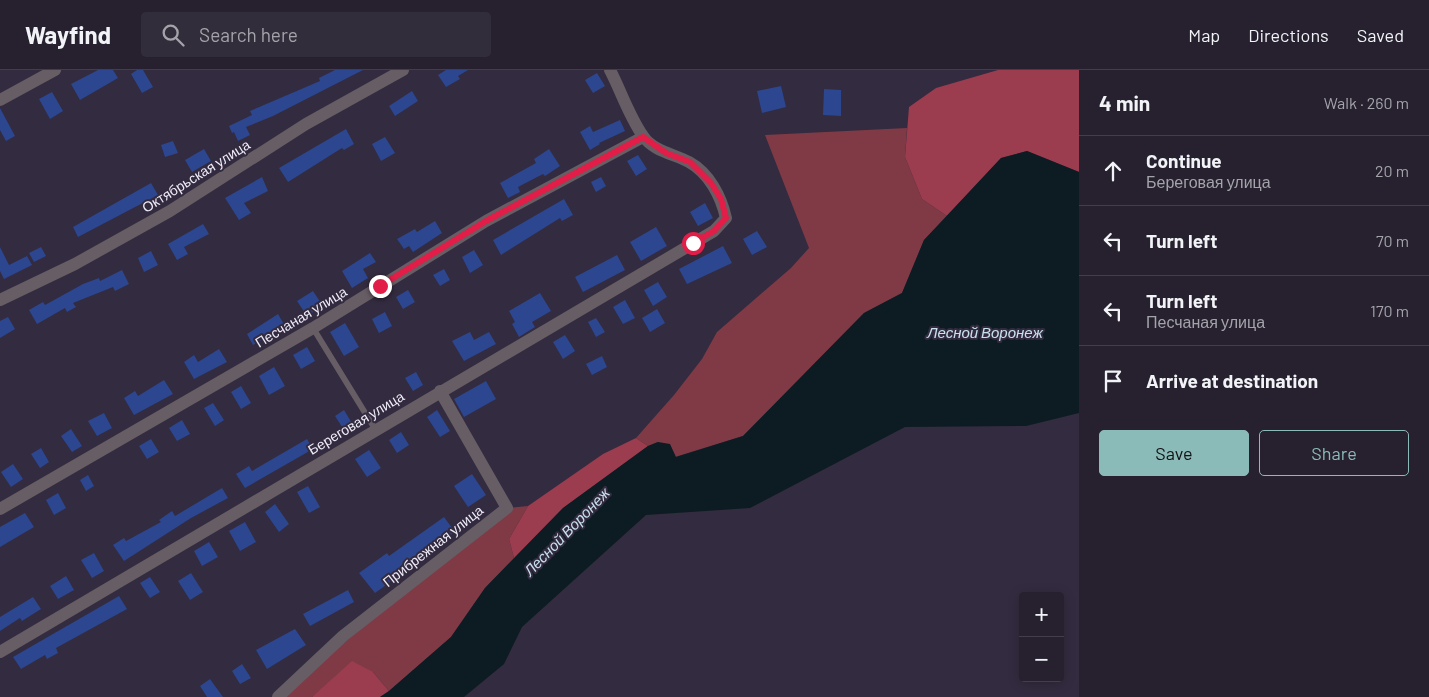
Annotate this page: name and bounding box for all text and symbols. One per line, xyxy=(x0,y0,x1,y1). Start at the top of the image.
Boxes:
search box xyxy=(141,12,491,57)
text: Wayfind xyxy=(25,20,111,49)
icon: search xyxy=(159,21,187,49)
text: Search here xyxy=(199,23,298,46)
text: Map xyxy=(1188,24,1220,46)
text: Directions xyxy=(1248,24,1329,46)
text: Saved xyxy=(1357,24,1404,46)
text: 4 min xyxy=(1099,90,1150,115)
text: Walk · 260 m xyxy=(1324,93,1409,112)
street label: Октябрьская улица xyxy=(138,135,253,216)
text: Continue xyxy=(1146,149,1222,172)
icon: ahead xyxy=(1099,157,1127,185)
text: 20 m xyxy=(1375,161,1409,180)
text: Береговая улица xyxy=(1146,172,1271,191)
icon: left xyxy=(1099,227,1127,255)
text: Turn left xyxy=(1146,229,1217,252)
text: 70 m xyxy=(1376,231,1409,250)
route start xyxy=(682,232,705,255)
route end xyxy=(369,275,392,298)
street label: Песчаная улица xyxy=(252,282,350,351)
text: Turn left xyxy=(1146,289,1217,312)
icon: left xyxy=(1099,297,1127,325)
text: 170 m xyxy=(1370,301,1409,320)
text: Песчаная улица xyxy=(1146,312,1265,331)
water label: Лесной Воронеж xyxy=(926,323,1043,341)
icon: arrive xyxy=(1099,367,1127,395)
text: Arrive at destination xyxy=(1146,369,1318,392)
street label: Береговая улица xyxy=(305,387,407,458)
button: Save xyxy=(1099,430,1249,476)
button: Share xyxy=(1259,430,1409,476)
water label: Лесной Воронеж xyxy=(519,483,613,580)
street label: Прибрежная улица xyxy=(379,501,486,590)
map controls xyxy=(1019,592,1064,682)
button: + xyxy=(1019,592,1064,637)
button: − xyxy=(1019,637,1064,682)

